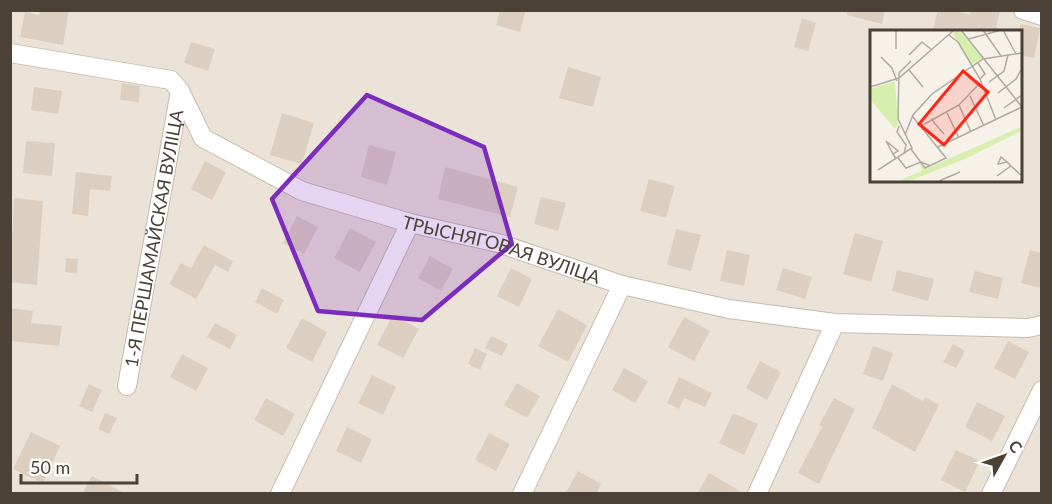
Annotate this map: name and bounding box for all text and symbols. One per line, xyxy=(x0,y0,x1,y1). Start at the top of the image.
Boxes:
inset map xyxy=(870,30,1022,182)
street label: 1-Я ПЕРШАМАЙСКАЯ ВУЛІЦА xyxy=(120,107,188,369)
street label: ТРЫСНЯГОВАЯ ВУЛІЦА xyxy=(400,210,604,288)
north arrow xyxy=(974,426,1034,486)
text: С xyxy=(1005,436,1027,457)
scale bar xyxy=(21,447,136,485)
text: 50 m xyxy=(30,456,70,478)

